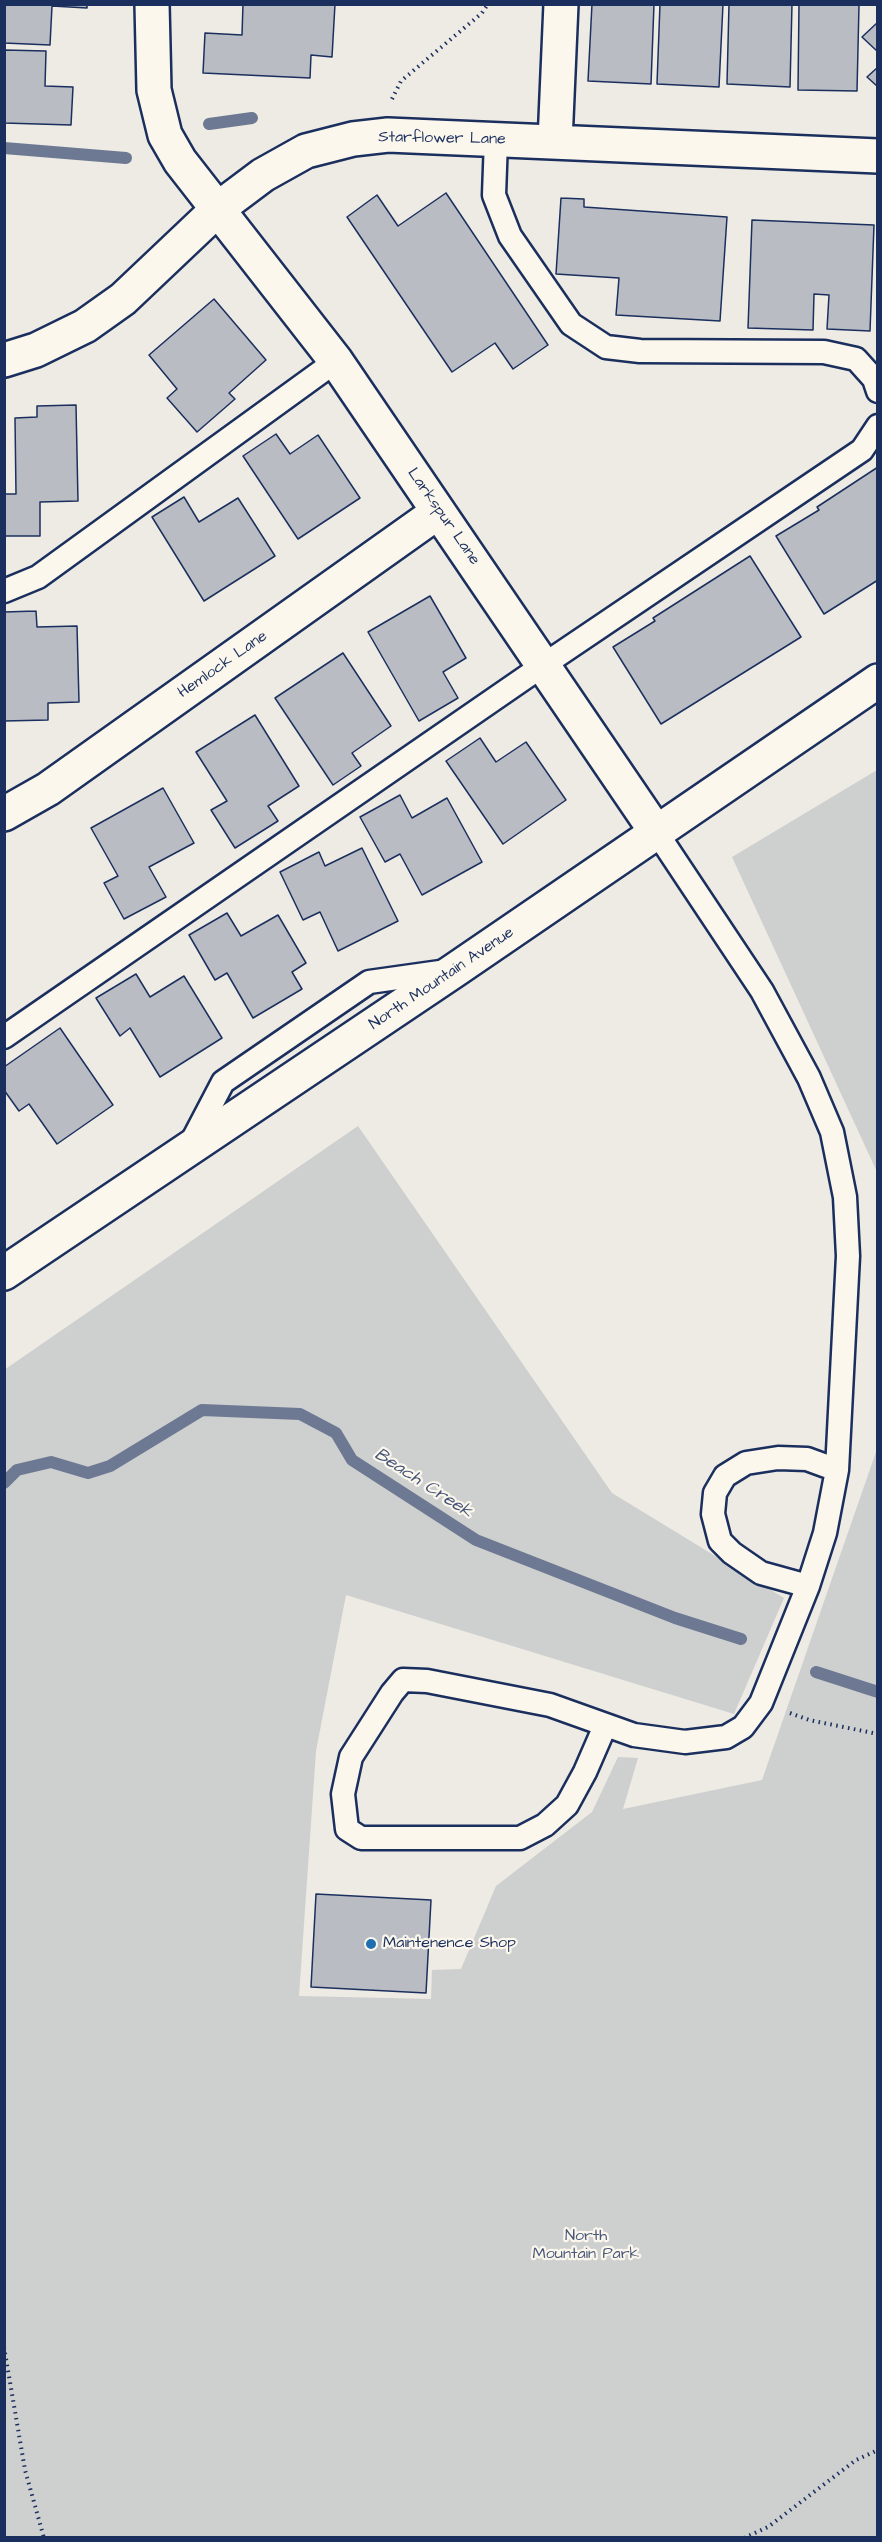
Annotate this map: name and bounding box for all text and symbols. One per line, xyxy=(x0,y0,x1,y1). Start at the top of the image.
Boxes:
street label: Starflower Lane xyxy=(378,128,506,150)
street label: Larkspur Lane xyxy=(402,465,484,569)
street label: Hemlock Lane xyxy=(175,627,271,703)
street label: North Mountain Avenue xyxy=(366,923,518,1035)
water label: Beach Creek xyxy=(370,1444,476,1524)
place label: Maintenence Shop xyxy=(383,1934,516,1954)
marker: Maintenence Shop xyxy=(364,1937,378,1951)
park label: North Mountain Park xyxy=(533,2227,639,2265)

